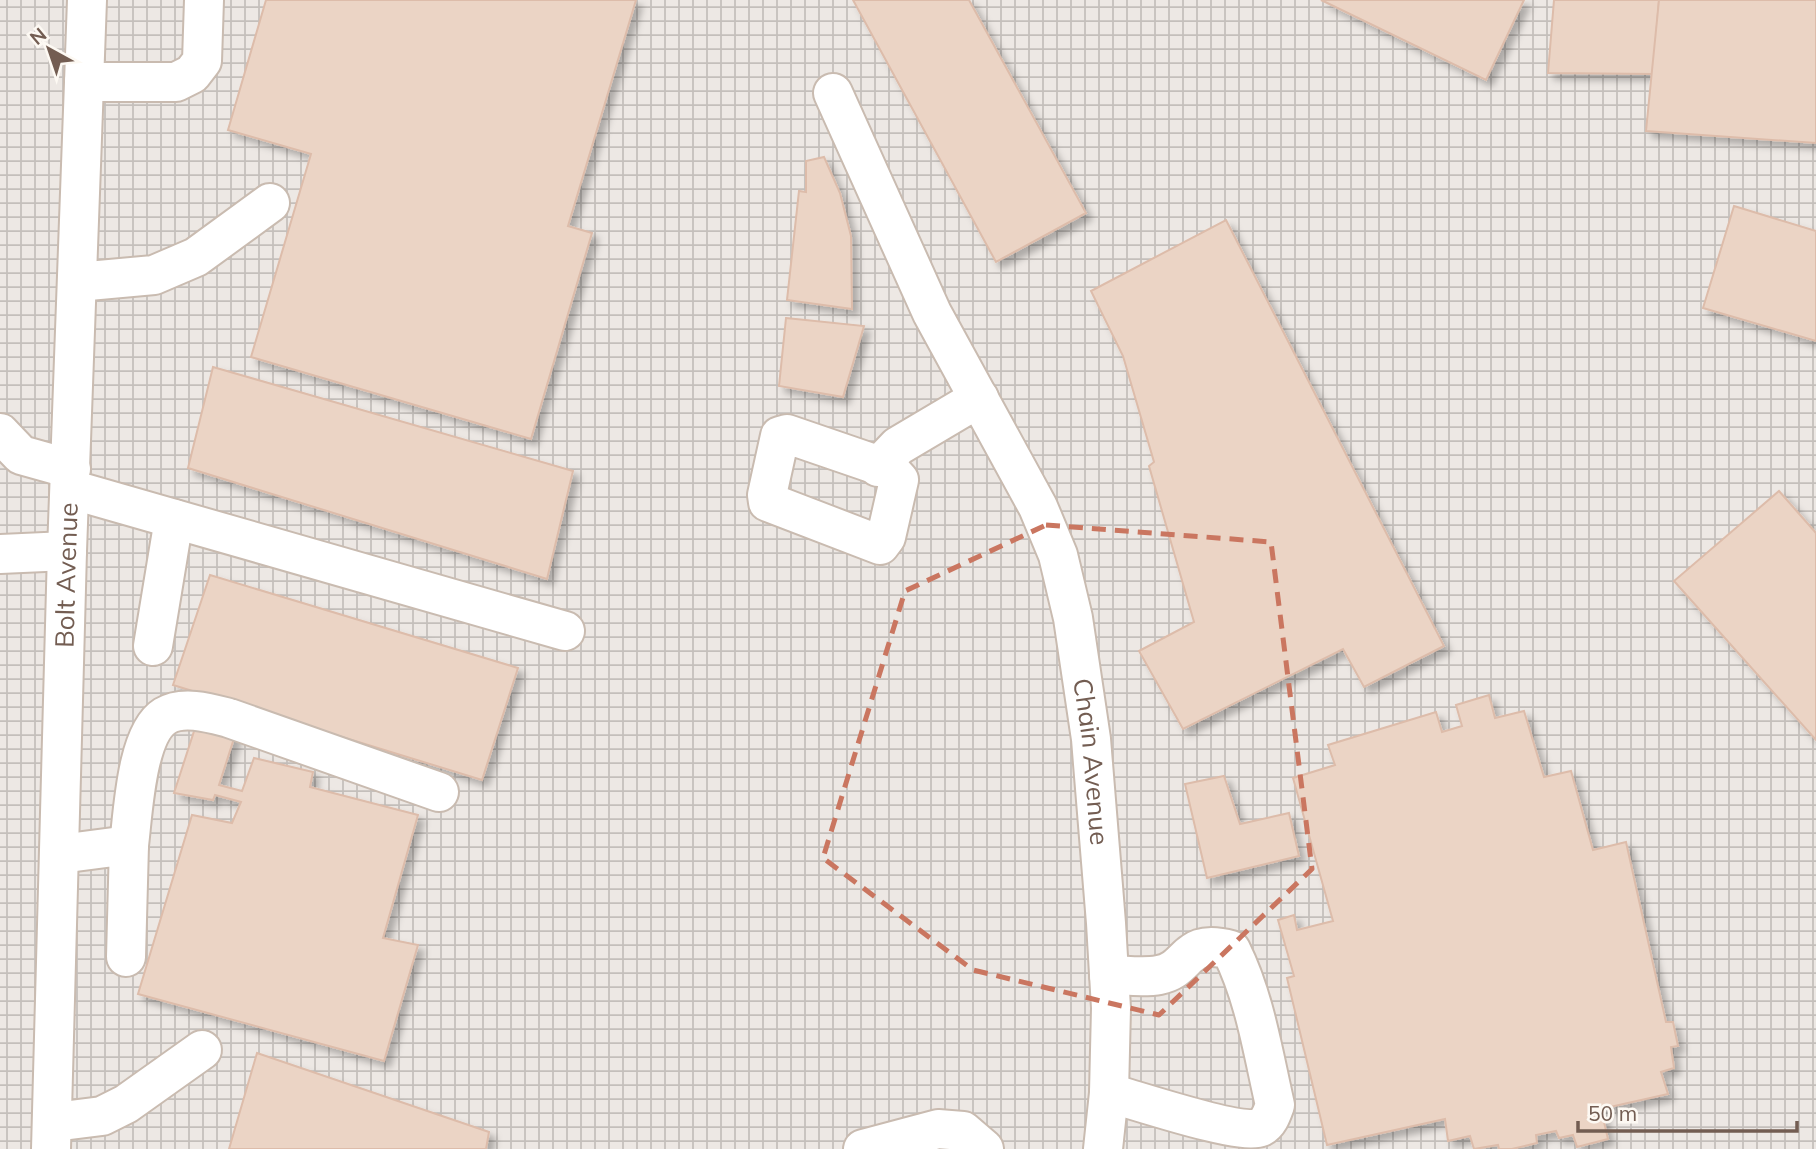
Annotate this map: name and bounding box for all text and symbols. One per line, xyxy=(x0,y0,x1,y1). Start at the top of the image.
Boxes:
north arrow xyxy=(14,14,84,84)
text: N xyxy=(25,22,51,50)
street label: Bolt Avenue xyxy=(47,502,85,648)
street label: Chain Avenue xyxy=(1066,676,1117,846)
scale bar xyxy=(1578,1090,1797,1134)
text: 50 m xyxy=(1588,1100,1637,1126)

